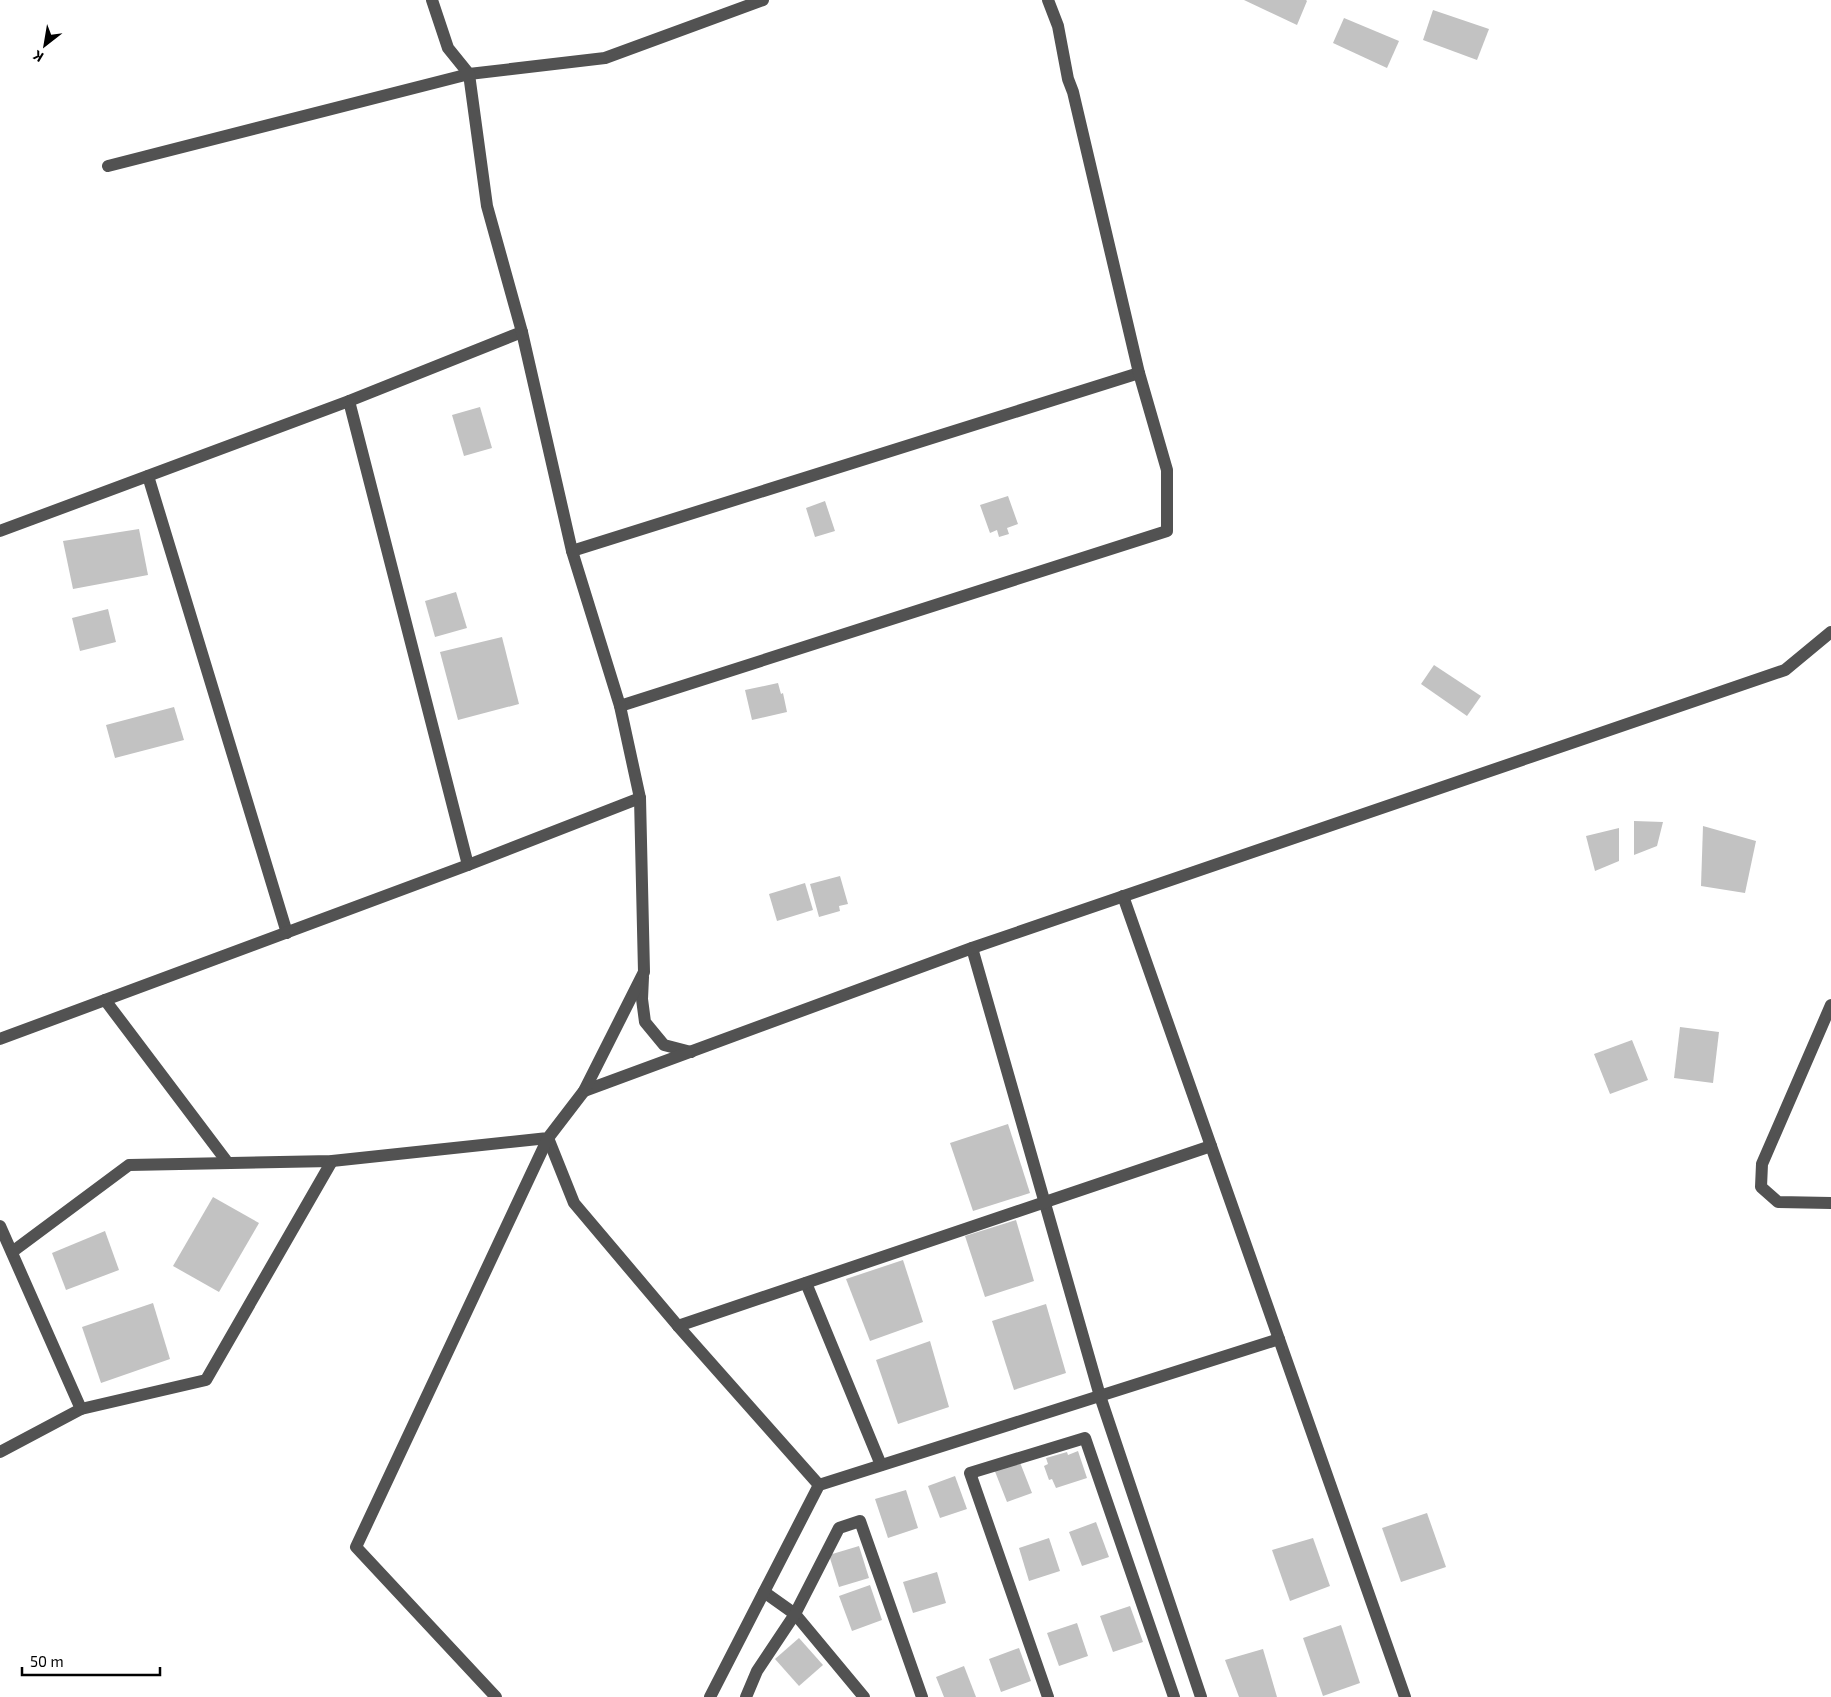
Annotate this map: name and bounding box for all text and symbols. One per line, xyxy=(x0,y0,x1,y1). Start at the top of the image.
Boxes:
north arrow xyxy=(20,20,70,70)
text: K xyxy=(30,47,46,66)
scale bar xyxy=(22,1644,160,1676)
text: 50 m xyxy=(30,1652,64,1670)

